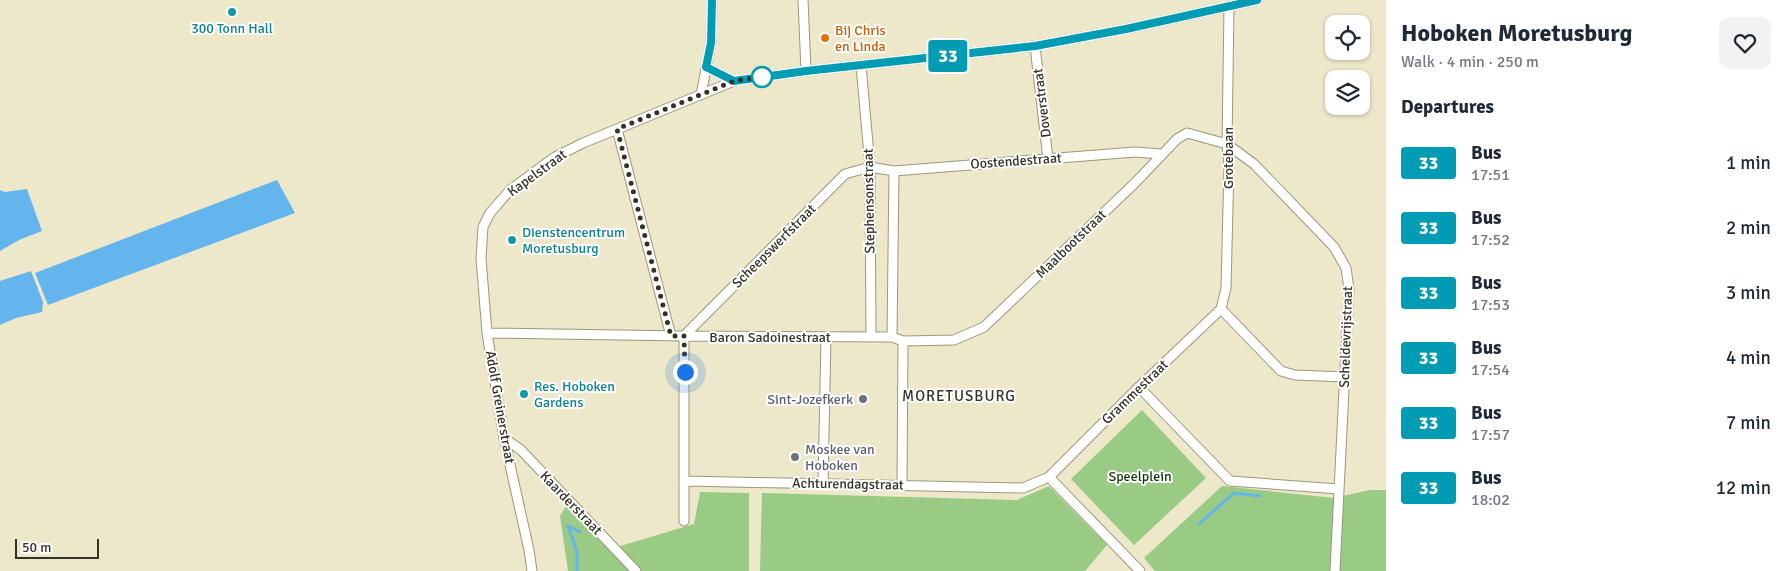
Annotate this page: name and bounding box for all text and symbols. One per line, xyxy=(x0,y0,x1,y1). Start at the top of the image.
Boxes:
marker: 300 Tonn Hall xyxy=(226,6,238,18)
map controls xyxy=(1325,15,1370,115)
button: locate xyxy=(1325,15,1370,60)
button: heart xyxy=(1719,17,1771,69)
text: Hoboken Moretusburg xyxy=(1401,18,1632,48)
place label: 300 Tonn Hall xyxy=(191,20,273,37)
place label: Bij Chris en Linda xyxy=(835,22,886,55)
marker: Bij Chris en Linda xyxy=(819,32,831,44)
line badge: 33 xyxy=(926,40,970,72)
text: 33 xyxy=(938,45,958,67)
text: Walk · 4 min · 250 m xyxy=(1401,52,1539,72)
unlabelled marker xyxy=(751,66,773,88)
street label: Doverstraat xyxy=(1029,67,1055,139)
button: layers xyxy=(1325,70,1370,115)
text: Departures xyxy=(1401,95,1494,119)
street label: Grotebaan xyxy=(1220,127,1237,189)
text: Bus xyxy=(1471,141,1502,165)
street label: Kapelstraat xyxy=(504,146,570,200)
street label: Stephensonstraat xyxy=(860,148,878,254)
street label: Oostendestraat xyxy=(970,149,1062,173)
text: 1 min xyxy=(1726,151,1771,175)
text: 33 xyxy=(1419,152,1438,174)
text: 17:51 xyxy=(1471,165,1510,185)
street label: Scheepswerfstraat xyxy=(728,200,820,292)
street label: Maalbootstraat xyxy=(1032,206,1110,282)
text: Bus xyxy=(1471,206,1502,230)
text: 2 min xyxy=(1726,216,1771,240)
text: 33 xyxy=(1419,217,1438,239)
place label: Dienstencentrum Moretusburg xyxy=(522,224,625,257)
text: 17:52 xyxy=(1471,230,1510,250)
marker: Dienstencentrum Moretusburg xyxy=(506,234,518,246)
text: Bus xyxy=(1471,271,1502,295)
text: 3 min xyxy=(1726,281,1771,305)
text: 33 xyxy=(1419,282,1438,304)
street label: Scheldevrijstraat xyxy=(1336,286,1356,388)
text: 17:53 xyxy=(1471,295,1510,315)
street label: Baron Sadoinestraat xyxy=(709,329,831,346)
text: Bus xyxy=(1471,336,1502,360)
text: 4 min xyxy=(1726,346,1771,370)
text: 33 xyxy=(1419,347,1438,369)
street label: Adolf Greinerstraat xyxy=(482,349,518,465)
street label: Grammestraat xyxy=(1098,356,1172,428)
your location xyxy=(673,360,698,385)
text: 17:54 xyxy=(1471,360,1510,380)
place label: Res. Hoboken Gardens xyxy=(534,378,615,411)
district label: MORETUSBURG xyxy=(902,387,1016,405)
marker: Res. Hoboken Gardens xyxy=(518,388,530,400)
place label: Sint-Jozefkerk xyxy=(767,391,853,408)
marker: Sint-Jozefkerk xyxy=(857,393,869,405)
text: Bus xyxy=(1471,401,1502,425)
text: 7 min xyxy=(1726,411,1771,435)
text: 33 xyxy=(1419,412,1438,434)
text: 17:57 xyxy=(1471,425,1510,445)
place label: Moskee van Hoboken xyxy=(805,441,875,474)
marker: Moskee van Hoboken xyxy=(789,451,801,463)
text: Bus xyxy=(1471,466,1502,490)
street label: Kaarderstraat xyxy=(536,468,606,539)
park label: Speelplein xyxy=(1108,468,1172,485)
street label: Achturendagstraat xyxy=(792,475,904,493)
text: 12 min xyxy=(1716,476,1771,500)
text: 33 xyxy=(1419,477,1438,499)
text: 18:02 xyxy=(1471,490,1510,510)
scale bar xyxy=(15,536,99,559)
text: 50 m xyxy=(22,539,51,556)

